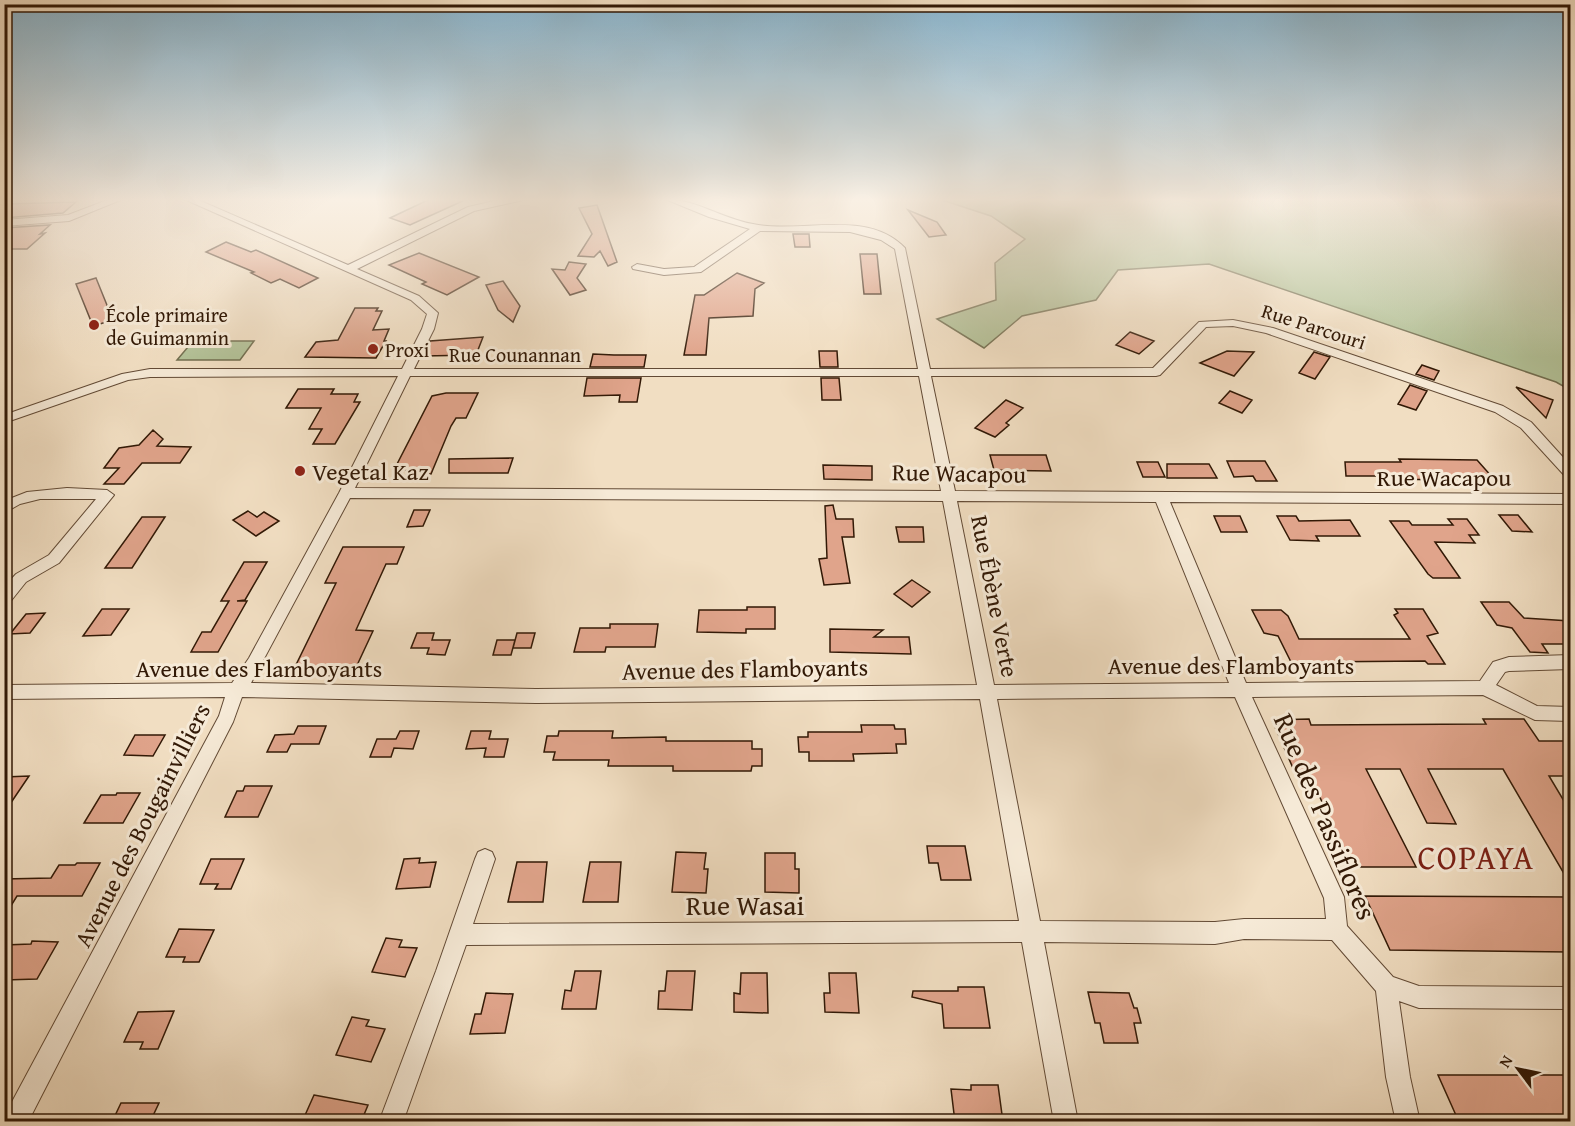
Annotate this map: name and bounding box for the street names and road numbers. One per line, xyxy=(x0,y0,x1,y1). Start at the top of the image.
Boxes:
street label: Rue Parcouri xyxy=(1258,296,1370,357)
street label: Rue Counannan xyxy=(449,340,581,369)
street label: Rue Wacapou xyxy=(892,454,1026,492)
street label: Rue Wacapou xyxy=(1377,460,1511,495)
street label: Rue Ébène Verte xyxy=(962,512,1028,680)
street label: Avenue des Flamboyants xyxy=(1108,648,1354,683)
street label: Avenue des Flamboyants xyxy=(622,649,868,689)
street label: Avenue des Flamboyants xyxy=(136,651,382,686)
street label: Avenue des Bougainvilliers xyxy=(65,697,219,953)
street label: Rue des Passiflores xyxy=(1264,706,1388,926)
street label: Rue Wasai xyxy=(686,884,804,925)

